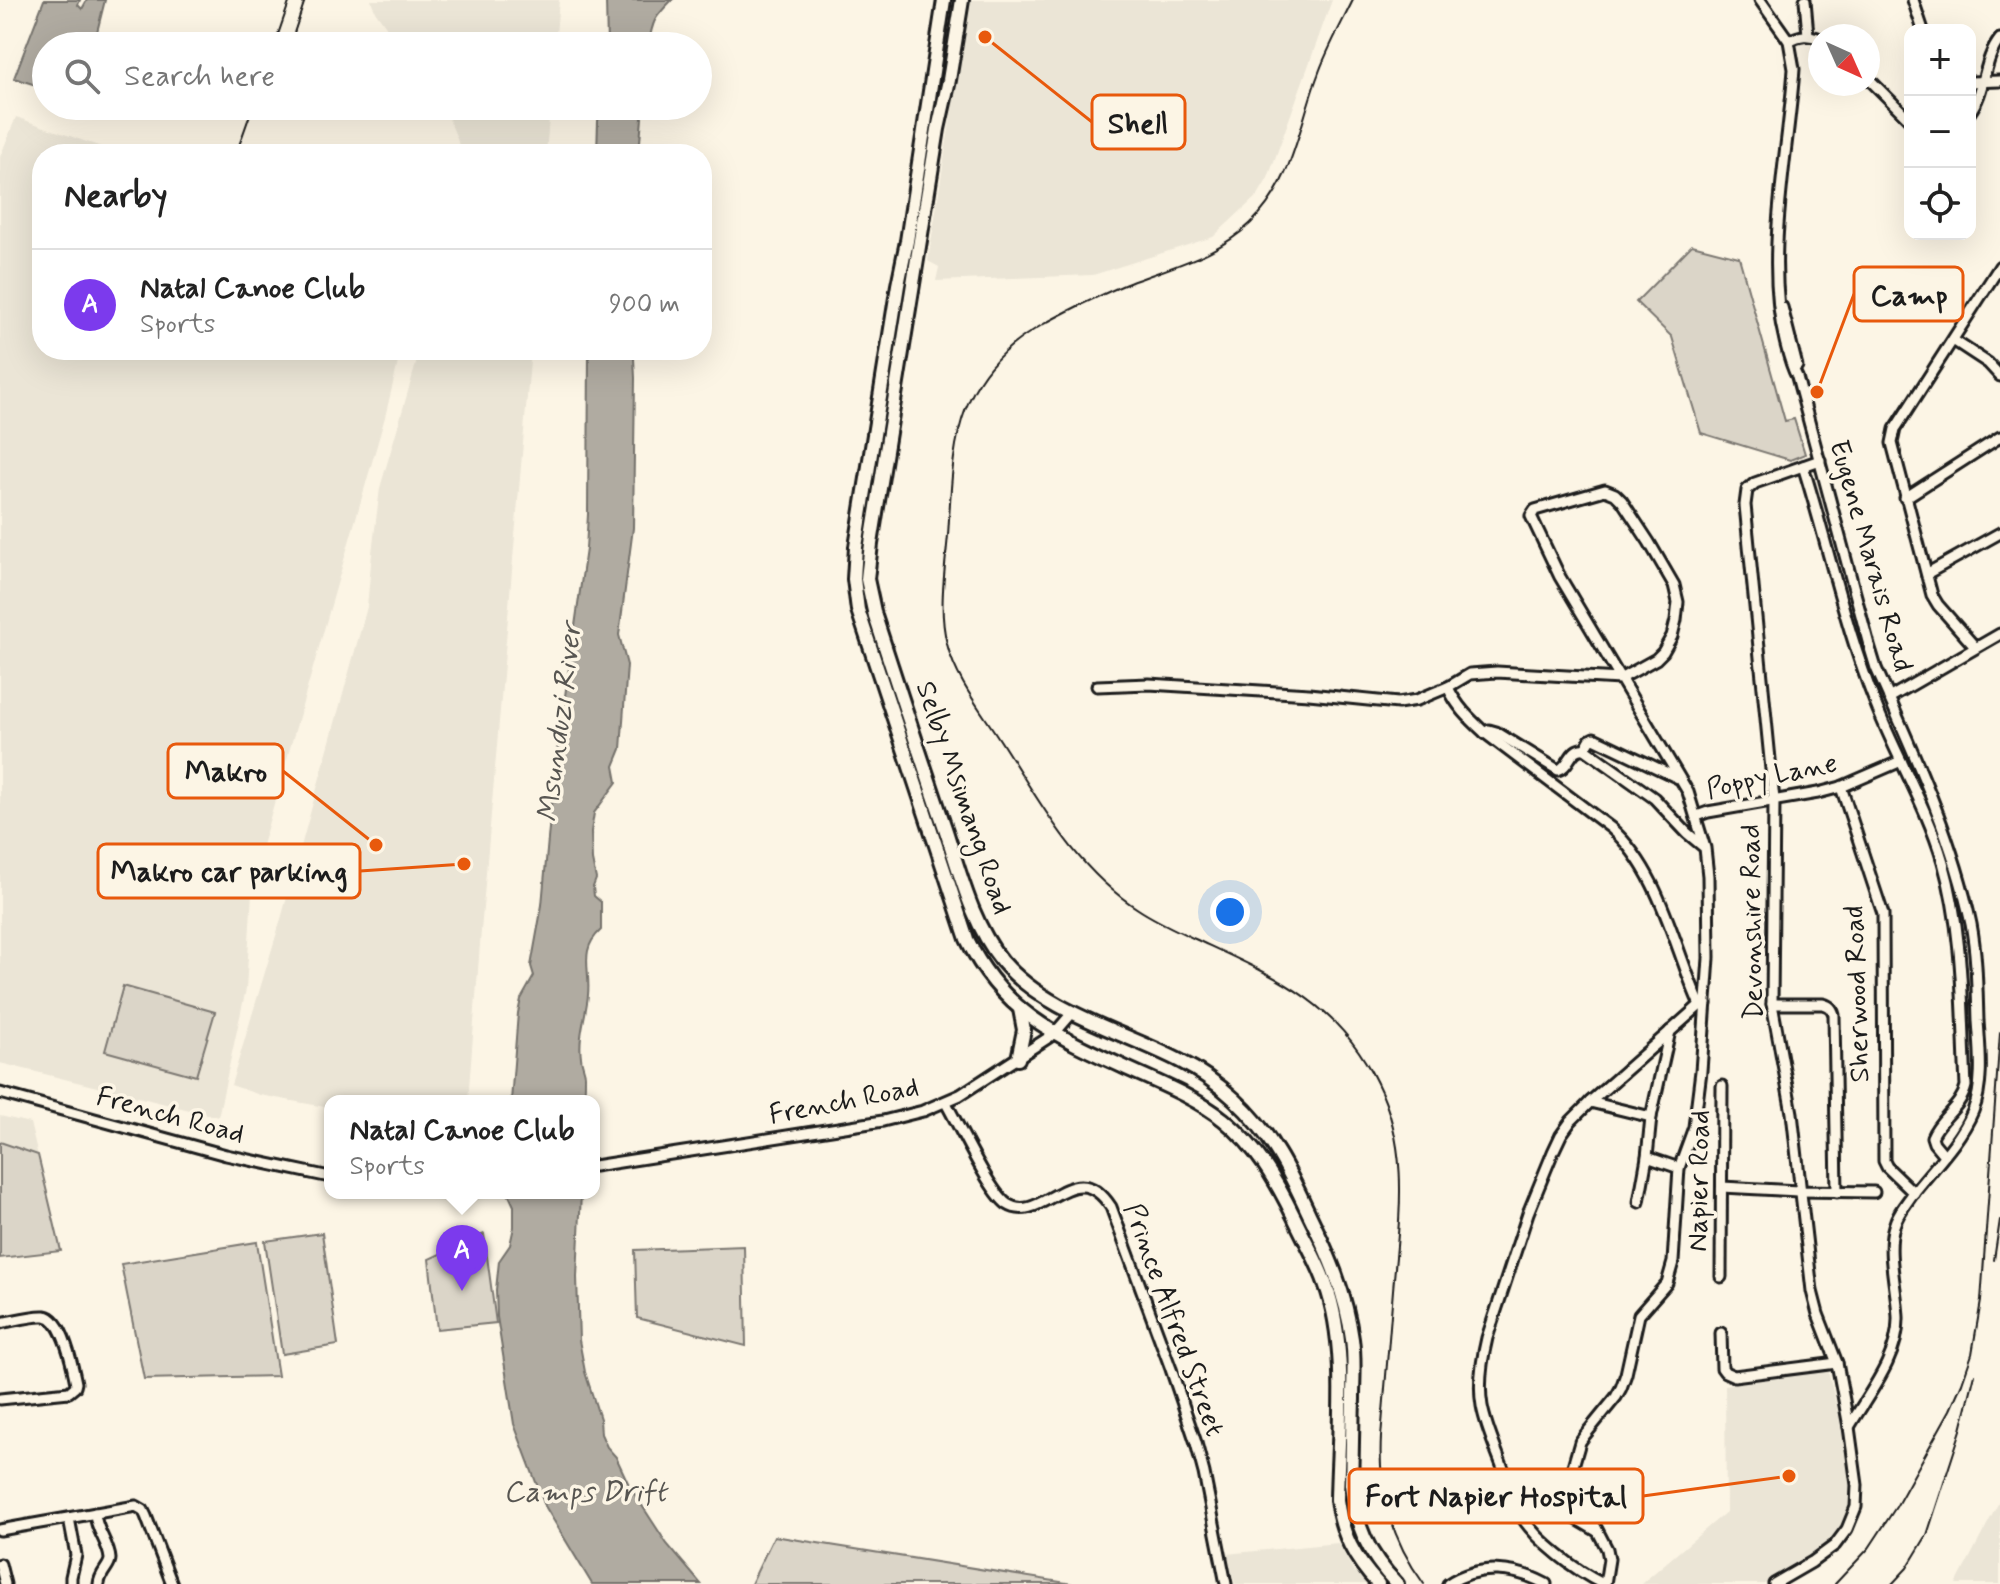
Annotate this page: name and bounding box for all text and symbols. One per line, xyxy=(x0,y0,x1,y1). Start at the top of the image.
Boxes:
north arrow xyxy=(1808,24,1880,96)
map controls xyxy=(1904,24,1976,240)
button: + xyxy=(1904,24,1976,96)
search box xyxy=(32,32,712,120)
icon: search xyxy=(60,54,104,98)
text: Search here xyxy=(124,57,275,96)
callout: Shell xyxy=(1092,95,1185,149)
button: − xyxy=(1904,96,1976,168)
text: Shell xyxy=(1108,105,1168,144)
button: locate xyxy=(1904,168,1976,240)
text: Nearby xyxy=(64,174,168,219)
callout: Camp xyxy=(1854,267,1963,321)
text: Natal Canoe Club xyxy=(140,269,365,308)
text: Camp xyxy=(1870,277,1948,316)
text: A xyxy=(81,288,99,322)
text: 900 m xyxy=(609,288,680,322)
text: Sports xyxy=(140,308,215,342)
street label: Eugene Marais Road xyxy=(1819,436,1921,676)
water label: Msunduzi River xyxy=(528,618,592,825)
street label: Selby Msimang Road xyxy=(904,677,1020,920)
callout: Makro xyxy=(168,744,283,798)
street label: Poppy Lane xyxy=(1703,745,1841,809)
text: Makro xyxy=(185,753,267,792)
street label: Devonshire Road xyxy=(1733,824,1773,1020)
callout: Makro car parking xyxy=(98,844,360,898)
text: Makro car parking xyxy=(110,853,348,893)
your location xyxy=(1210,892,1250,932)
street label: Sherwood Road xyxy=(1836,905,1880,1083)
street label: French Road xyxy=(766,1069,922,1135)
street label: French Road xyxy=(92,1079,248,1153)
popup xyxy=(324,1095,600,1199)
street label: Napier Road xyxy=(1680,1110,1720,1252)
text: Natal Canoe Club xyxy=(349,1111,575,1150)
text: Sports xyxy=(349,1150,425,1184)
street label: Prince Alfred Street xyxy=(1114,1198,1232,1442)
pin: A xyxy=(436,1225,488,1291)
callout: Fort Napier Hospital xyxy=(1349,1469,1643,1523)
water label: Camps Drift xyxy=(504,1473,669,1512)
text: Fort Napier Hospital xyxy=(1365,1478,1627,1517)

